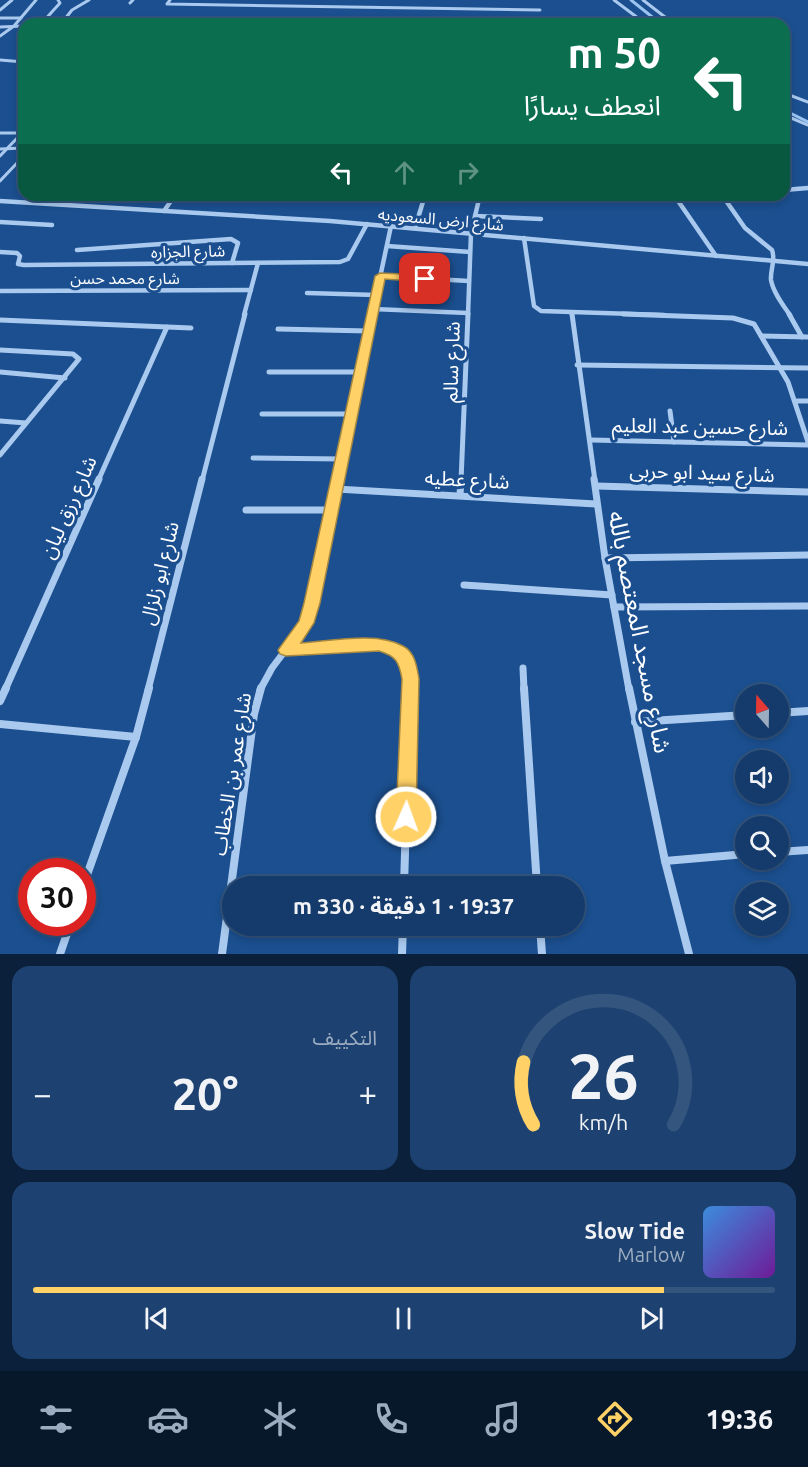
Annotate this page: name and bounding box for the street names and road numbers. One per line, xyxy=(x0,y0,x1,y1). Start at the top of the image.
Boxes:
street label: شارع ارض السعوديه xyxy=(377,205,505,237)
street label: شارع الجزاره xyxy=(151,241,225,265)
street label: شارع محمد حسن xyxy=(70,269,180,291)
street label: شارع سالم xyxy=(438,321,468,403)
street label: شارع حسين عبد العليم xyxy=(612,413,788,443)
street label: شارع رزق ليان xyxy=(35,452,105,563)
street label: شارع سيد ابو حربى xyxy=(629,458,775,490)
street label: شارع عطيه xyxy=(424,465,510,497)
street label: شارع مسجد المعتصم بالله xyxy=(599,508,677,756)
street label: شارع ابو زلزال xyxy=(135,519,187,628)
street label: شارع عمر بن الخطاب xyxy=(207,691,259,858)

